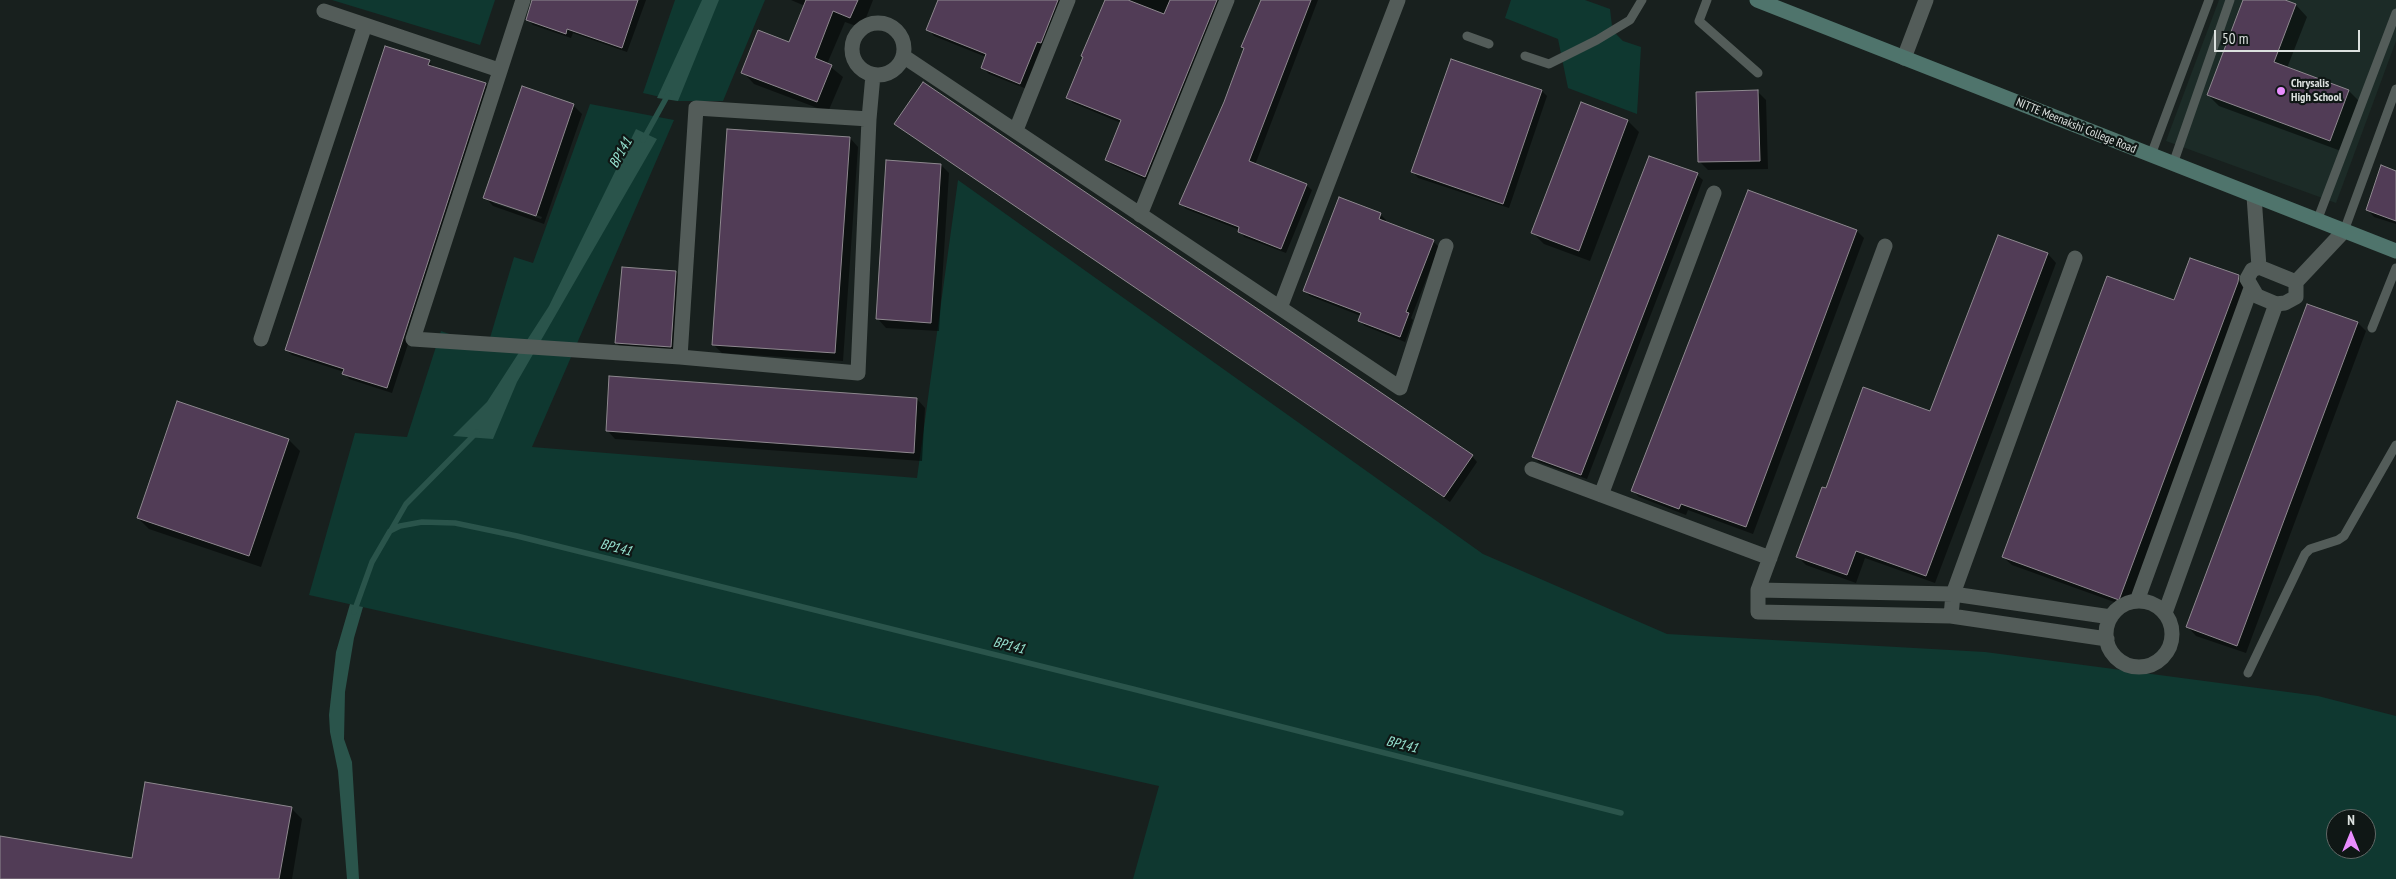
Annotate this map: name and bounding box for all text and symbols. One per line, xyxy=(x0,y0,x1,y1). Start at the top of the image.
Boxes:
scale bar xyxy=(2216,20,2362,52)
text: 50 m xyxy=(2222,29,2248,48)
place label: Chrysalis High School xyxy=(2291,77,2342,105)
marker: Chrysalis High School xyxy=(2275,85,2287,97)
street label: NITTE Meenakshi College Road xyxy=(2014,95,2138,157)
water label: BP141 xyxy=(606,135,636,171)
water label: BP141 xyxy=(599,536,633,560)
water label: BP141 xyxy=(992,634,1026,658)
water label: BP141 xyxy=(1385,733,1419,757)
north arrow xyxy=(2326,809,2376,859)
text: N xyxy=(2347,811,2355,829)

